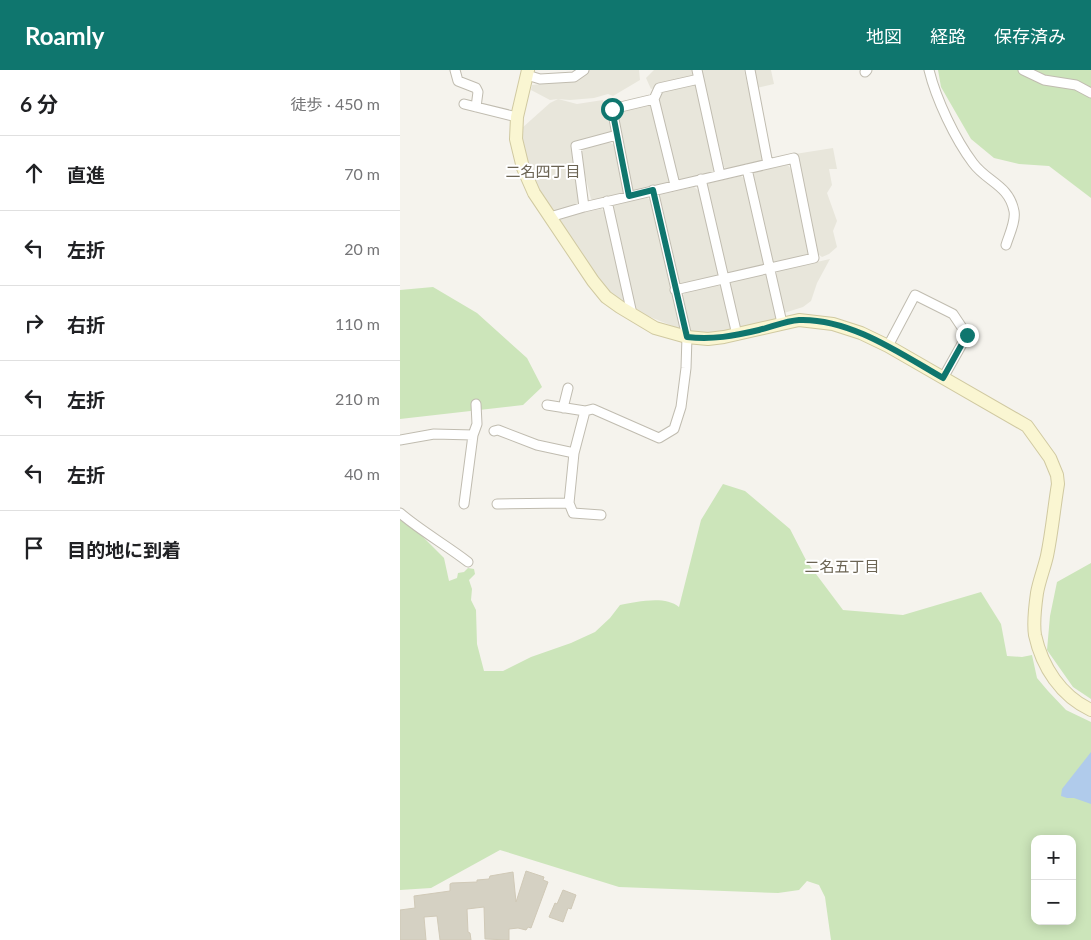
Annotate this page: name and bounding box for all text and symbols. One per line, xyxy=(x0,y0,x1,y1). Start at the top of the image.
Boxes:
text: Roamly xyxy=(25,21,104,50)
text: 地図 xyxy=(866,25,902,47)
text: 経路 xyxy=(930,25,966,47)
text: 保存済み xyxy=(994,25,1066,47)
text: 6 分 xyxy=(20,91,58,116)
text: 徒歩 · 450 m xyxy=(291,94,380,113)
route start xyxy=(601,98,624,121)
icon: ahead xyxy=(20,159,48,187)
district label: 二名四丁目 xyxy=(505,162,581,180)
text: 直進 xyxy=(67,163,105,186)
text: 70 m xyxy=(344,164,380,183)
icon: left xyxy=(20,234,48,262)
text: 左折 xyxy=(67,238,105,261)
text: 20 m xyxy=(344,239,380,258)
icon: right xyxy=(20,309,48,337)
text: 右折 xyxy=(67,313,105,336)
text: 110 m xyxy=(335,314,380,333)
route end xyxy=(956,324,979,347)
icon: left xyxy=(20,384,48,412)
text: 左折 xyxy=(67,388,105,411)
text: 210 m xyxy=(335,389,380,408)
icon: left xyxy=(20,459,48,487)
text: 左折 xyxy=(67,463,105,486)
text: 40 m xyxy=(344,464,380,483)
icon: arrive xyxy=(20,534,48,562)
text: 目的地に到着 xyxy=(67,538,181,561)
district label: 二名五丁目 xyxy=(804,557,880,575)
map controls xyxy=(1031,835,1076,925)
button: + xyxy=(1031,835,1076,880)
button: − xyxy=(1031,880,1076,925)

